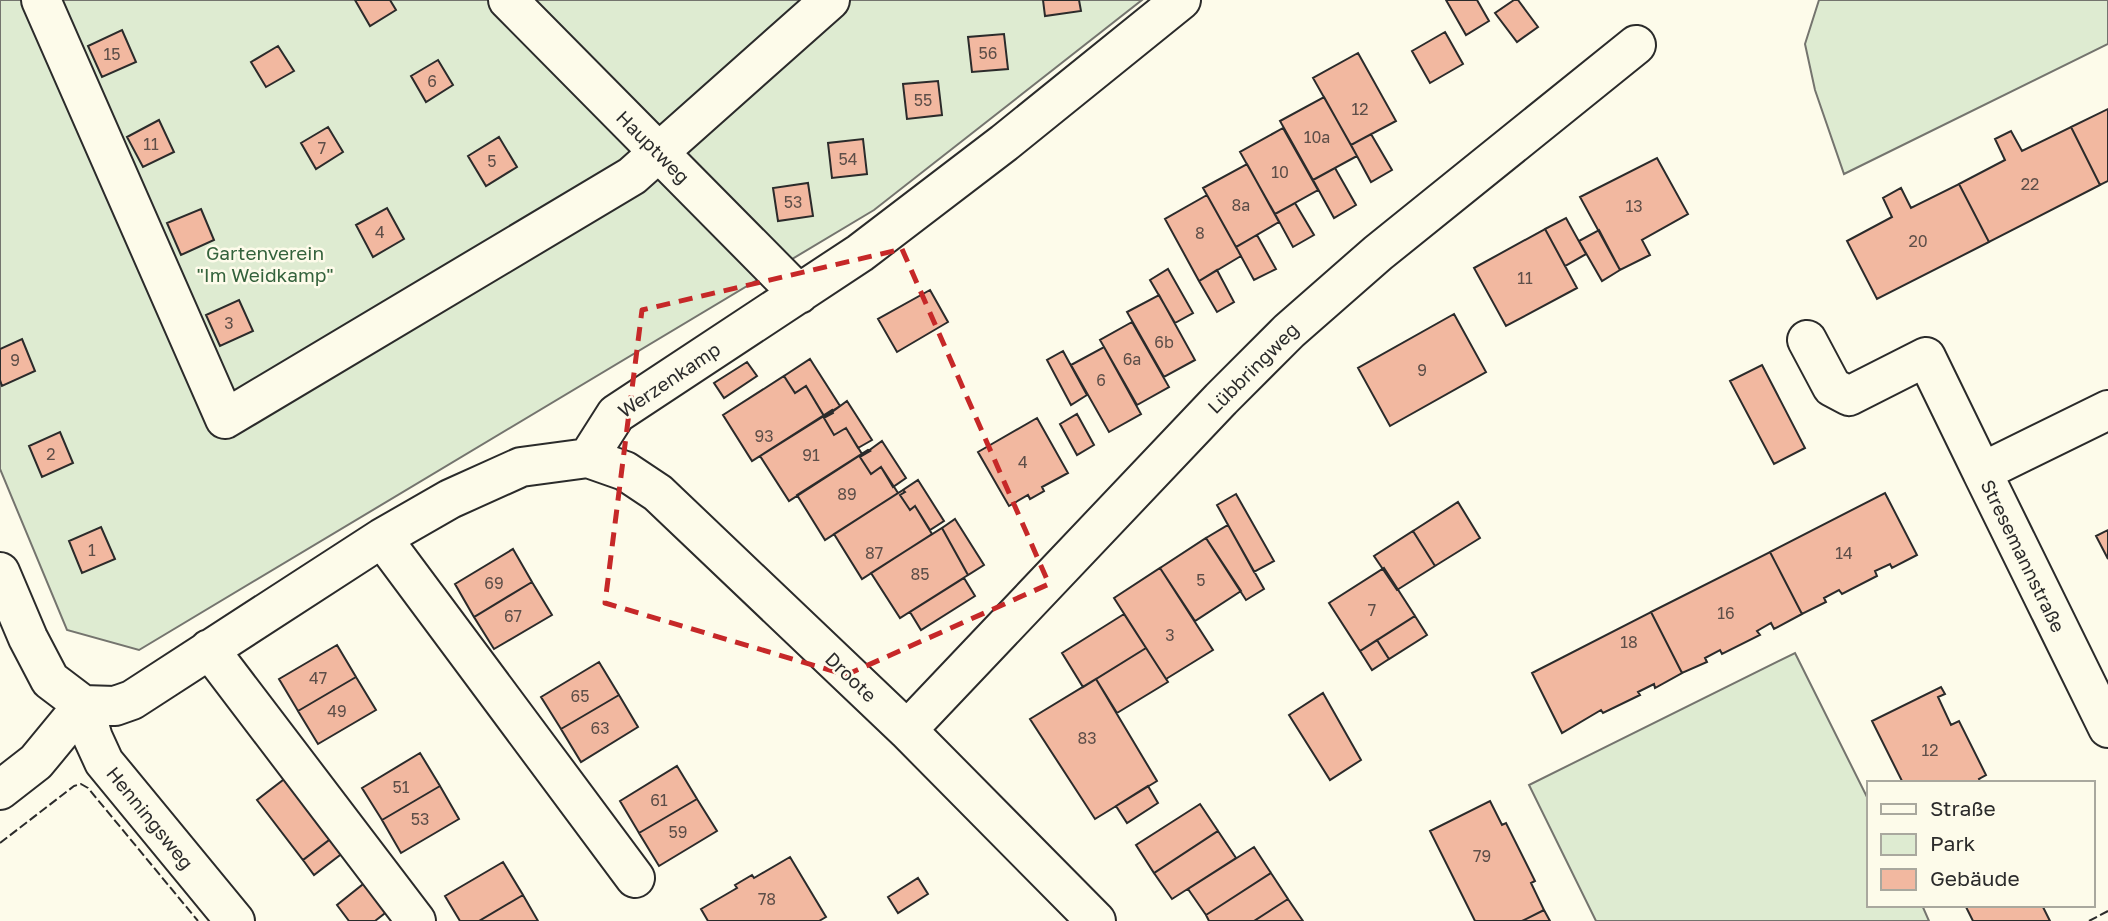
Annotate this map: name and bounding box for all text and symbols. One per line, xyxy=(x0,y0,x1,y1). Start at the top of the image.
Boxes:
house number: 56 xyxy=(979,43,997,63)
house number: 15 xyxy=(103,44,121,64)
house number: 6 xyxy=(427,71,437,91)
house number: 55 xyxy=(914,90,932,110)
house number: 12 xyxy=(1351,99,1369,119)
street label: Hauptweg xyxy=(612,105,695,188)
house number: 10a xyxy=(1304,127,1330,147)
house number: 11 xyxy=(143,134,159,154)
house number: 7 xyxy=(318,138,326,158)
house number: 54 xyxy=(838,149,858,169)
house number: 5 xyxy=(487,151,497,171)
house number: 10 xyxy=(1271,162,1289,182)
house number: 22 xyxy=(2021,174,2039,194)
house number: 53 xyxy=(784,192,802,212)
house number: 8a xyxy=(1232,195,1250,215)
house number: 13 xyxy=(1625,196,1643,216)
house number: 4 xyxy=(375,222,385,242)
house number: 8 xyxy=(1195,223,1205,243)
house number: 20 xyxy=(1908,231,1928,251)
park label: Gartenverein "Im Weidkamp" xyxy=(196,241,334,286)
house number: 11 xyxy=(1517,268,1533,288)
house number: 3 xyxy=(224,313,234,333)
street label: Lübbringweg xyxy=(1202,317,1303,418)
house number: 6b xyxy=(1154,332,1174,352)
street label: Werzenkamp xyxy=(613,337,724,422)
house number: 6a xyxy=(1123,349,1141,369)
house number: 9 xyxy=(10,350,20,370)
house number: 9 xyxy=(1417,360,1427,380)
house number: 6 xyxy=(1096,370,1106,390)
house number: 93 xyxy=(754,426,774,446)
house number: 2 xyxy=(46,444,56,464)
house number: 91 xyxy=(802,445,820,465)
house number: 4 xyxy=(1018,452,1028,472)
street label: Stresemannstraße xyxy=(1976,476,2070,636)
house number: 89 xyxy=(837,484,857,504)
house number: 1 xyxy=(88,540,96,560)
house number: 87 xyxy=(865,543,883,563)
house number: 14 xyxy=(1835,543,1853,563)
house number: 85 xyxy=(910,564,930,584)
house number: 5 xyxy=(1196,570,1206,590)
house number: 69 xyxy=(484,573,504,593)
house number: 7 xyxy=(1368,600,1376,620)
house number: 16 xyxy=(1717,603,1735,623)
house number: 67 xyxy=(504,606,522,626)
house number: 3 xyxy=(1165,625,1175,645)
house number: 18 xyxy=(1620,632,1638,652)
street label: Droote xyxy=(821,647,882,706)
house number: 47 xyxy=(309,668,327,688)
house number: 65 xyxy=(571,686,589,706)
house number: 49 xyxy=(327,701,347,721)
house number: 63 xyxy=(590,718,610,738)
house number: 83 xyxy=(1077,728,1097,748)
house number: 12 xyxy=(1921,740,1939,760)
street label: Henningsweg xyxy=(102,762,199,874)
house number: 51 xyxy=(392,777,410,797)
legend xyxy=(1867,781,2094,907)
house number: 61 xyxy=(650,790,668,810)
text: Straße xyxy=(1930,795,1996,821)
house number: 53 xyxy=(411,809,429,829)
house number: 59 xyxy=(669,822,687,842)
text: Park xyxy=(1930,830,1976,856)
house number: 79 xyxy=(1473,846,1491,866)
text: Gebäude xyxy=(1930,865,2020,891)
house number: 78 xyxy=(758,889,776,909)

